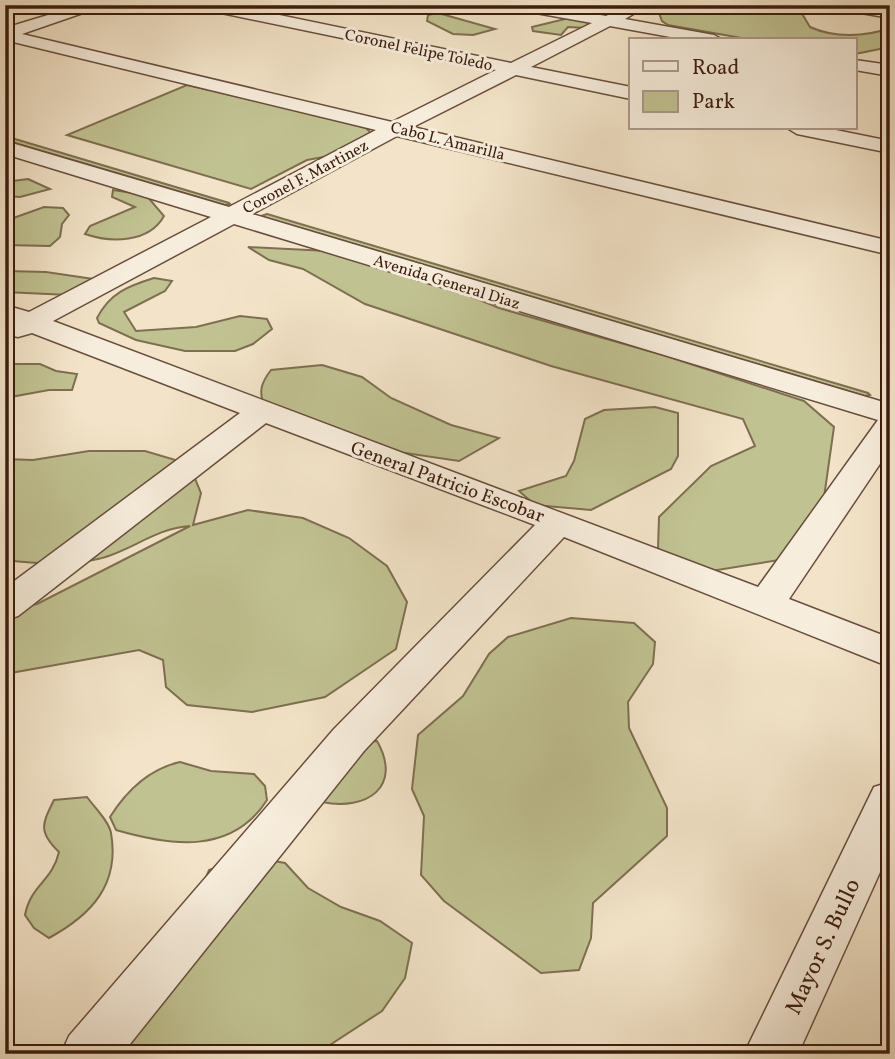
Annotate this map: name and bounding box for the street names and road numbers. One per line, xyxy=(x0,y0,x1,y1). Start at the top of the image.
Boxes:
street label: Coronel Felipe Toledo xyxy=(343,25,495,77)
street label: Cabo L. Amarilla xyxy=(388,117,507,167)
street label: Coronel F. Martinez xyxy=(239,135,373,220)
street label: Avenida General Diaz xyxy=(370,250,522,316)
street label: General Patricio Escobar xyxy=(347,436,548,530)
street label: Mayor S. Bullo xyxy=(778,874,869,1020)

